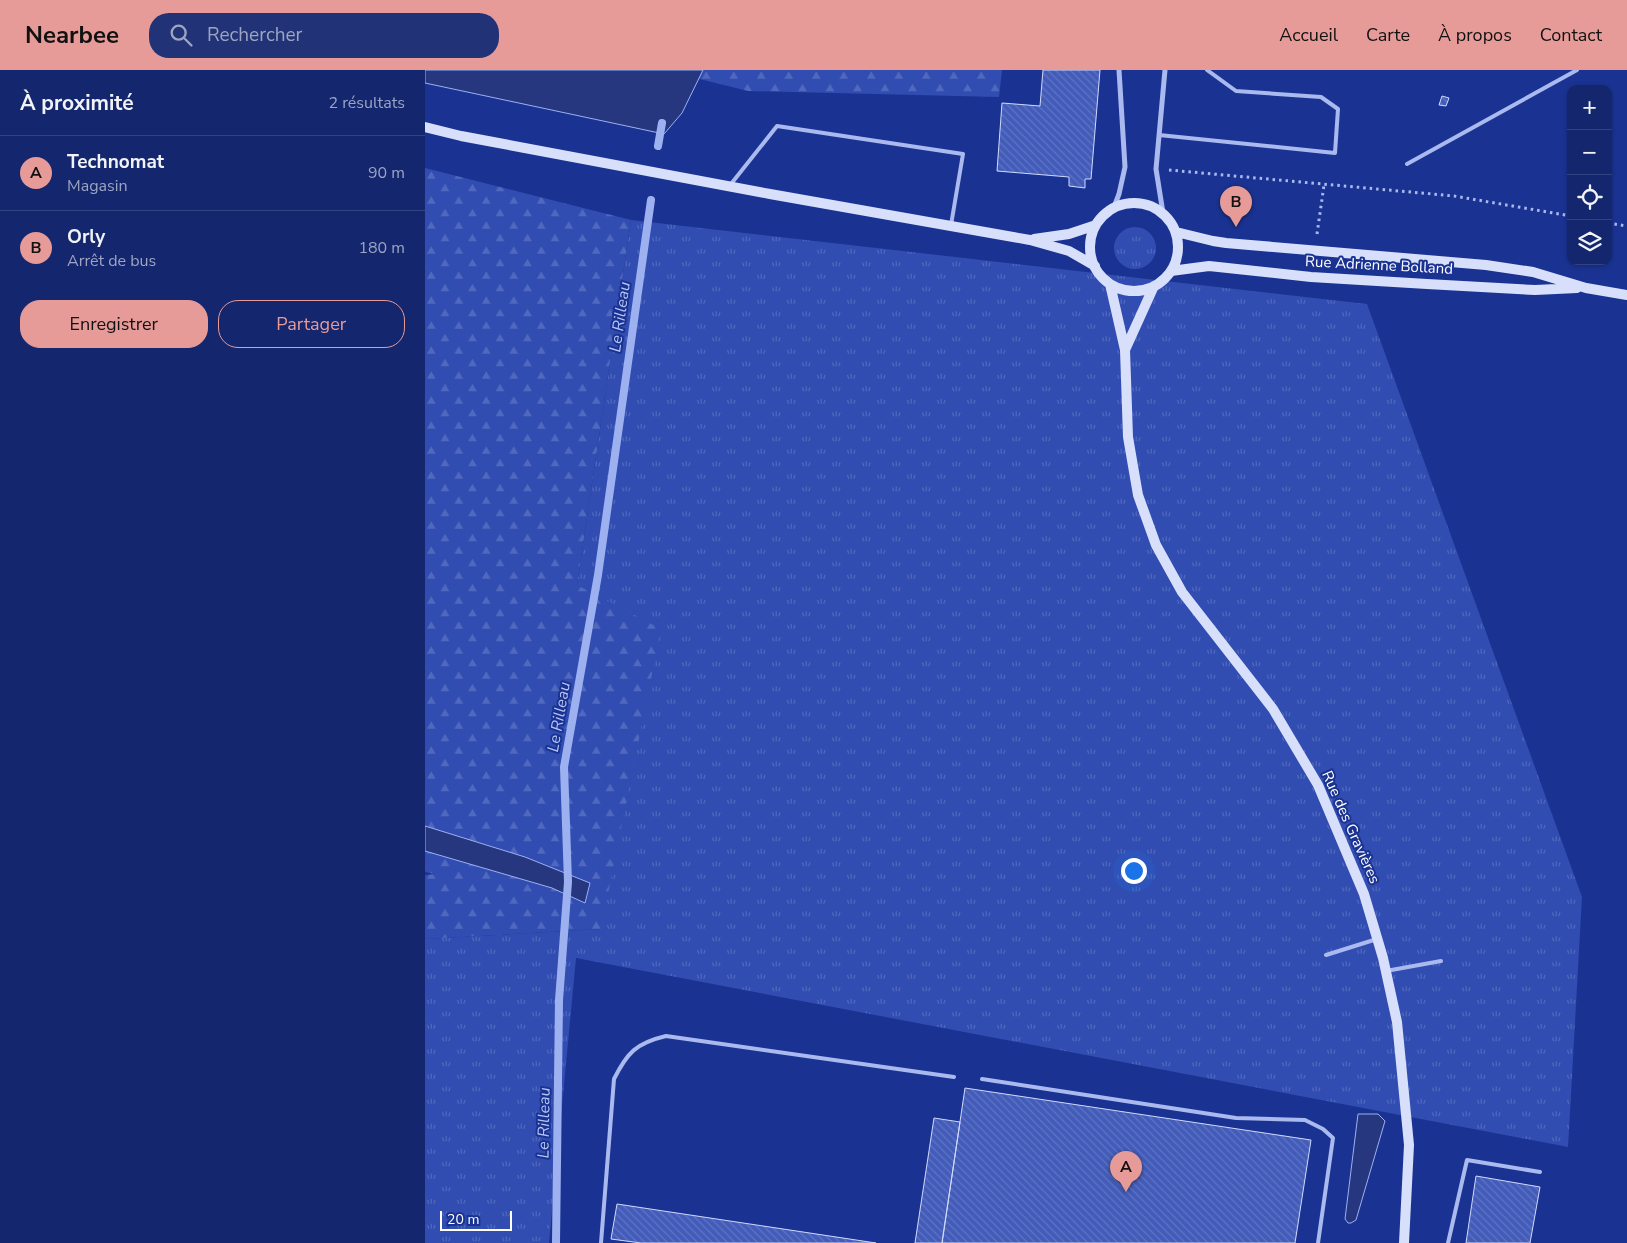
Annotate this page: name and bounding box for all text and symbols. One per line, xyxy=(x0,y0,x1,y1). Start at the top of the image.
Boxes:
search box xyxy=(149,13,499,58)
text: Nearbee xyxy=(25,19,119,51)
icon: search xyxy=(167,21,195,49)
text: Rechercher xyxy=(207,22,302,48)
text: Accueil xyxy=(1279,23,1338,47)
text: Carte xyxy=(1366,23,1410,47)
text: À propos xyxy=(1438,23,1512,47)
text: Contact xyxy=(1540,23,1602,47)
map controls xyxy=(1567,85,1612,265)
button: + xyxy=(1567,85,1612,130)
text: À proximité xyxy=(20,89,134,117)
text: 2 résultats xyxy=(329,92,405,114)
button: − xyxy=(1567,130,1612,175)
text: Technomat xyxy=(67,149,164,175)
text: A xyxy=(30,162,42,184)
text: 90 m xyxy=(368,162,405,184)
text: Magasin xyxy=(67,175,128,197)
button: locate xyxy=(1567,175,1612,220)
pin: B xyxy=(1220,186,1252,227)
button: layers xyxy=(1567,220,1612,265)
text: Orly xyxy=(67,224,105,250)
text: B xyxy=(30,237,42,259)
text: 180 m xyxy=(358,237,405,259)
text: Arrêt de bus xyxy=(67,250,156,272)
street label: Rue Adrienne Bolland xyxy=(1304,251,1454,279)
water label: Le Rilleau xyxy=(604,280,636,354)
button: Enregistrer xyxy=(20,300,208,348)
button: Partager xyxy=(218,300,405,348)
water label: Le Rilleau xyxy=(542,680,576,754)
street label: Rue des Gravières xyxy=(1317,767,1385,887)
your location xyxy=(1121,858,1147,884)
water label: Le Rilleau xyxy=(532,1087,556,1159)
pin: A xyxy=(1110,1151,1142,1192)
scale bar xyxy=(440,1208,513,1231)
text: 20 m xyxy=(447,1210,479,1229)

